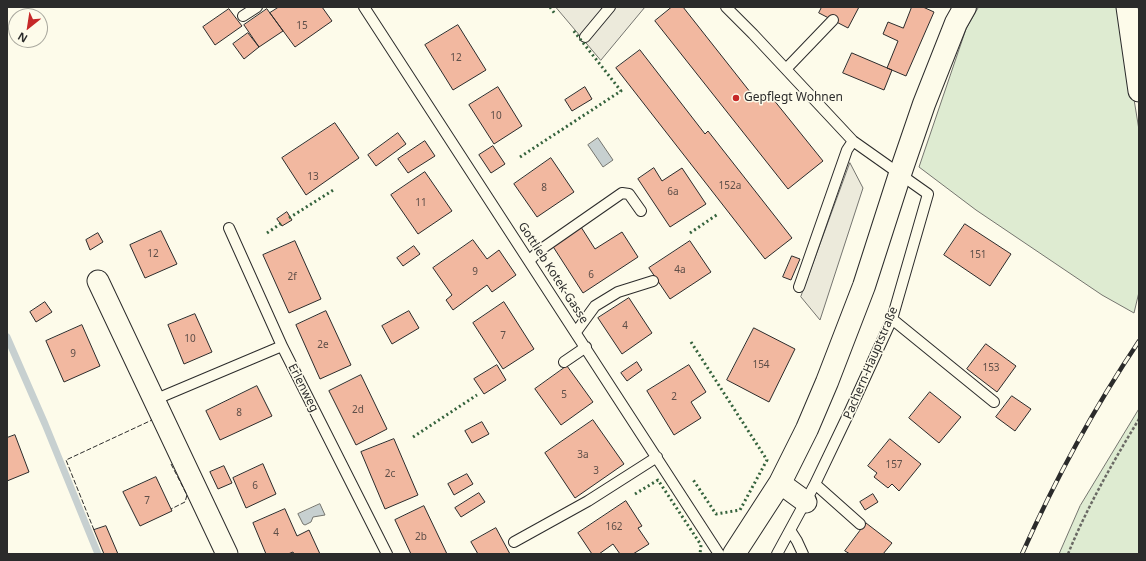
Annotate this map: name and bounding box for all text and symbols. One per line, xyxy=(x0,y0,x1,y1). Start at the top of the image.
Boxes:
north arrow xyxy=(8,8,48,48)
house number: 15 xyxy=(296,20,308,32)
text: N xyxy=(15,29,30,47)
house number: 12 xyxy=(450,52,462,64)
place label: Gepflegt Wohnen xyxy=(744,91,843,105)
marker: Gepflegt Wohnen xyxy=(731,93,741,103)
house number: 10 xyxy=(490,110,502,122)
house number: 13 xyxy=(307,171,319,183)
house number: 152a xyxy=(719,180,741,192)
house number: 8 xyxy=(541,182,547,194)
house number: 6a xyxy=(667,186,679,198)
house number: 11 xyxy=(415,197,427,209)
street label: Gottlieb Kotek-Gasse xyxy=(515,220,591,326)
house number: 12 xyxy=(147,248,159,260)
house number: 151 xyxy=(969,249,987,261)
house number: 4a xyxy=(674,264,686,276)
house number: 9 xyxy=(472,266,478,278)
house number: 6 xyxy=(588,269,594,281)
house number: 2f xyxy=(287,271,297,283)
street label: Pachern-Hauptstraße xyxy=(841,305,901,421)
house number: 4 xyxy=(622,320,628,332)
house number: 7 xyxy=(500,330,506,342)
house number: 10 xyxy=(184,333,196,345)
house number: 2e xyxy=(317,339,329,351)
house number: 9 xyxy=(70,348,76,360)
house number: 154 xyxy=(752,359,770,371)
street label: Erlenweg xyxy=(285,361,321,415)
house number: 153 xyxy=(982,362,1000,374)
house number: 5 xyxy=(561,389,567,401)
house number: 2 xyxy=(671,391,677,403)
house number: 2d xyxy=(352,404,364,416)
house number: 8 xyxy=(236,407,242,419)
house number: 3a xyxy=(577,449,589,461)
house number: 157 xyxy=(885,459,903,471)
house number: 3 xyxy=(593,465,599,477)
house number: 2c xyxy=(385,468,395,480)
house number: 6 xyxy=(252,480,258,492)
house number: 7 xyxy=(144,495,150,507)
house number: 162 xyxy=(605,521,623,533)
house number: 4 xyxy=(273,527,279,539)
house number: 2b xyxy=(415,531,427,543)

